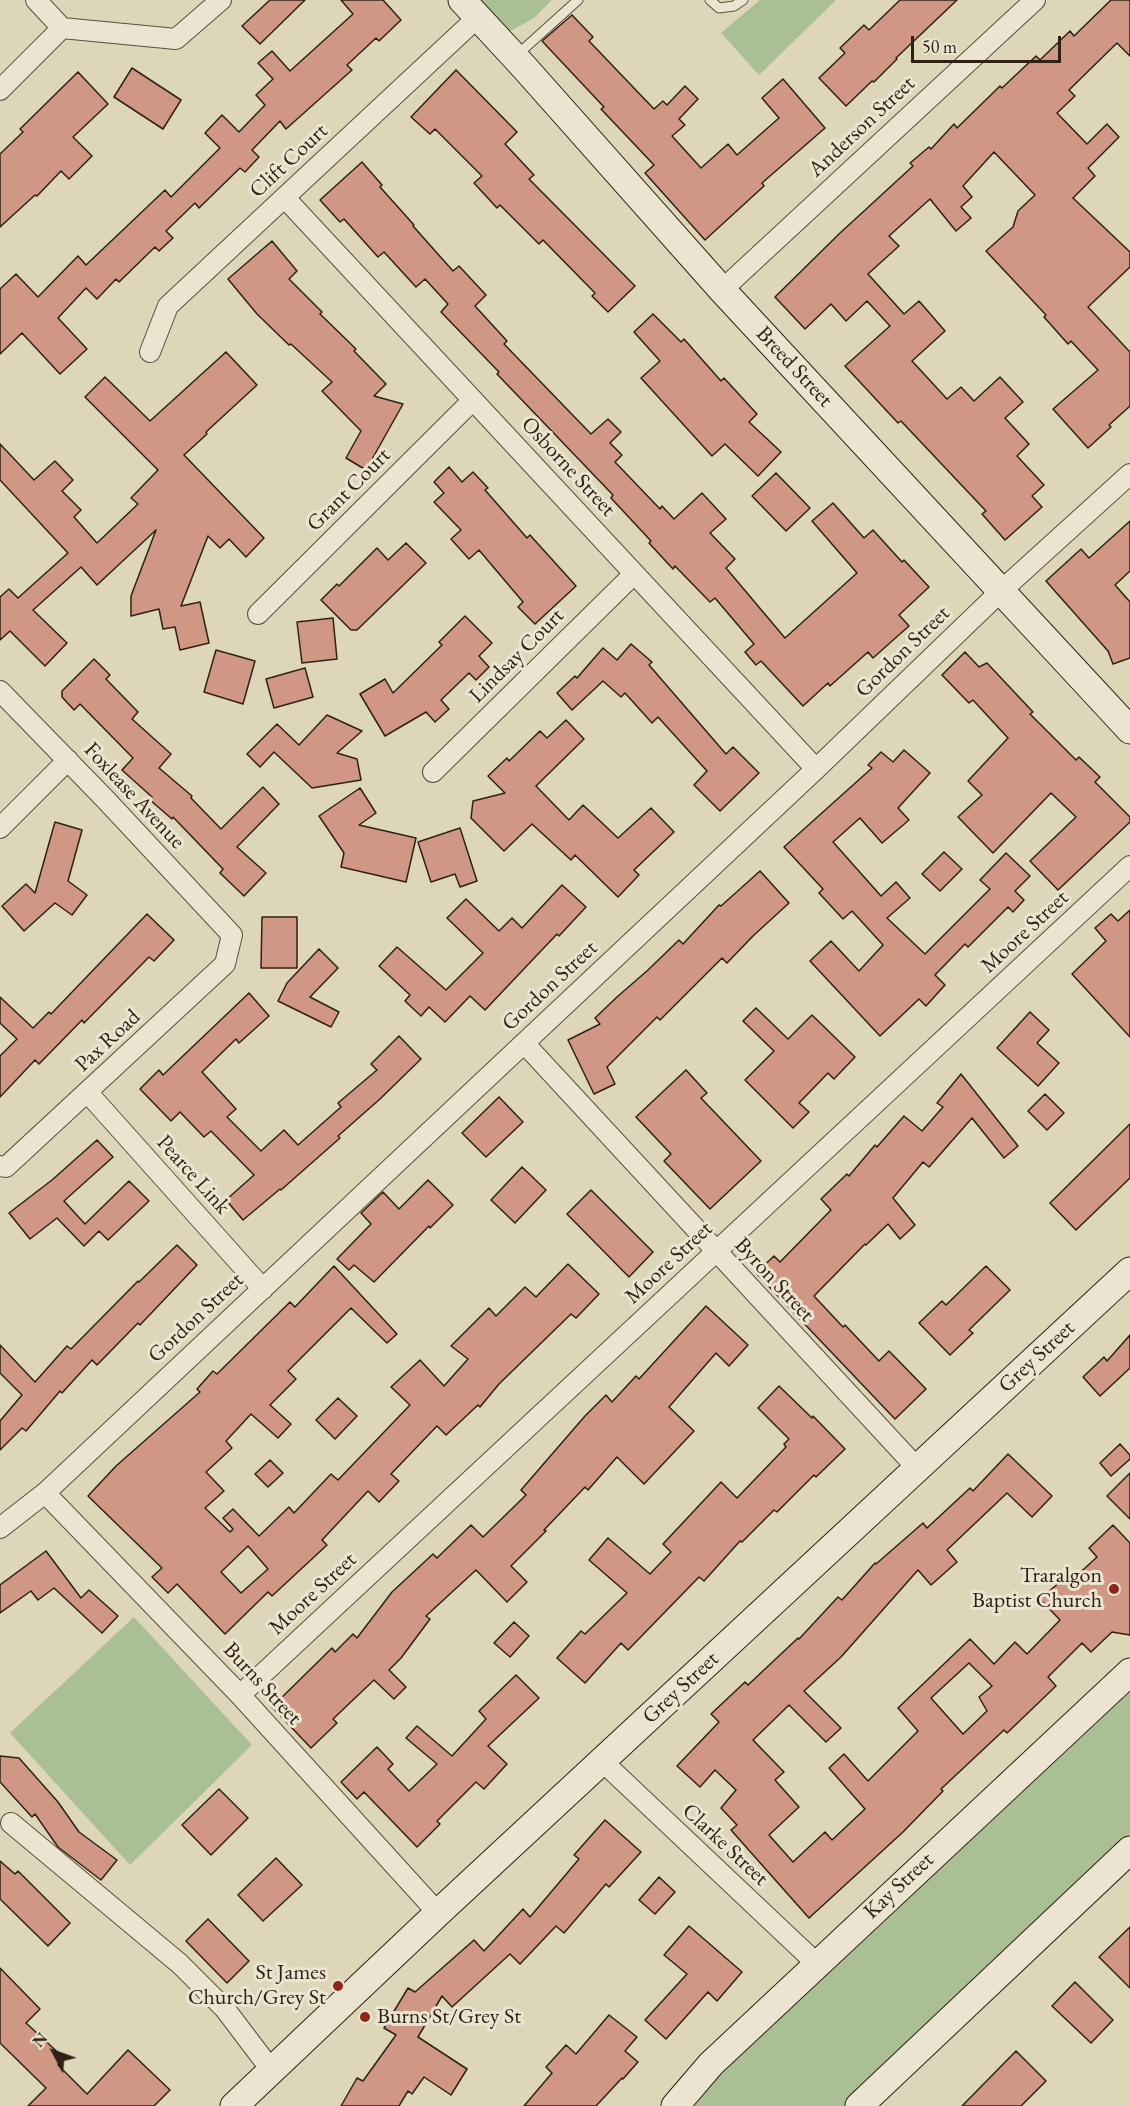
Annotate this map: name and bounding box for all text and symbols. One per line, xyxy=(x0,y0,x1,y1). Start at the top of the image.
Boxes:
scale bar xyxy=(914,24,1064,62)
text: 50 m xyxy=(922,35,957,58)
street label: Anderson Street xyxy=(803,71,921,183)
street label: Clift Court xyxy=(245,118,333,204)
street label: Breed Street xyxy=(750,321,838,413)
street label: Osborne Street xyxy=(515,412,621,522)
street label: Grant Court xyxy=(302,443,396,537)
street label: Gordon Street xyxy=(850,601,956,703)
street label: Lindsay Court xyxy=(464,603,570,709)
street label: Foxlease Avenue xyxy=(78,737,190,855)
street label: Moore Street xyxy=(976,885,1074,979)
street label: Gordon Street xyxy=(497,935,603,1037)
street label: Pax Road xyxy=(70,1004,146,1078)
street label: Pearce Link xyxy=(151,1130,235,1220)
street label: Moore Street xyxy=(620,1216,718,1310)
street label: Byron Street xyxy=(728,1233,820,1327)
street label: Gordon Street xyxy=(143,1267,249,1369)
street label: Grey Street xyxy=(994,1315,1080,1399)
street label: Moore Street xyxy=(264,1547,362,1641)
place label: Traralgon Baptist Church xyxy=(972,1563,1102,1615)
marker: Traralgon Baptist Church xyxy=(1107,1582,1121,1596)
street label: Burns Street xyxy=(217,1637,307,1731)
street label: Grey Street xyxy=(638,1646,724,1730)
street label: Clarke Street xyxy=(676,1798,774,1892)
street label: Kay Street xyxy=(859,1847,939,1925)
place label: St James Church/Grey St xyxy=(188,1960,326,2012)
marker: St James Church/Grey St xyxy=(331,1979,345,1993)
place label: Burns St/Grey St xyxy=(377,2004,521,2030)
marker: Burns St/Grey St xyxy=(358,2010,372,2024)
north arrow xyxy=(24,2022,84,2082)
text: N xyxy=(28,2028,52,2052)

